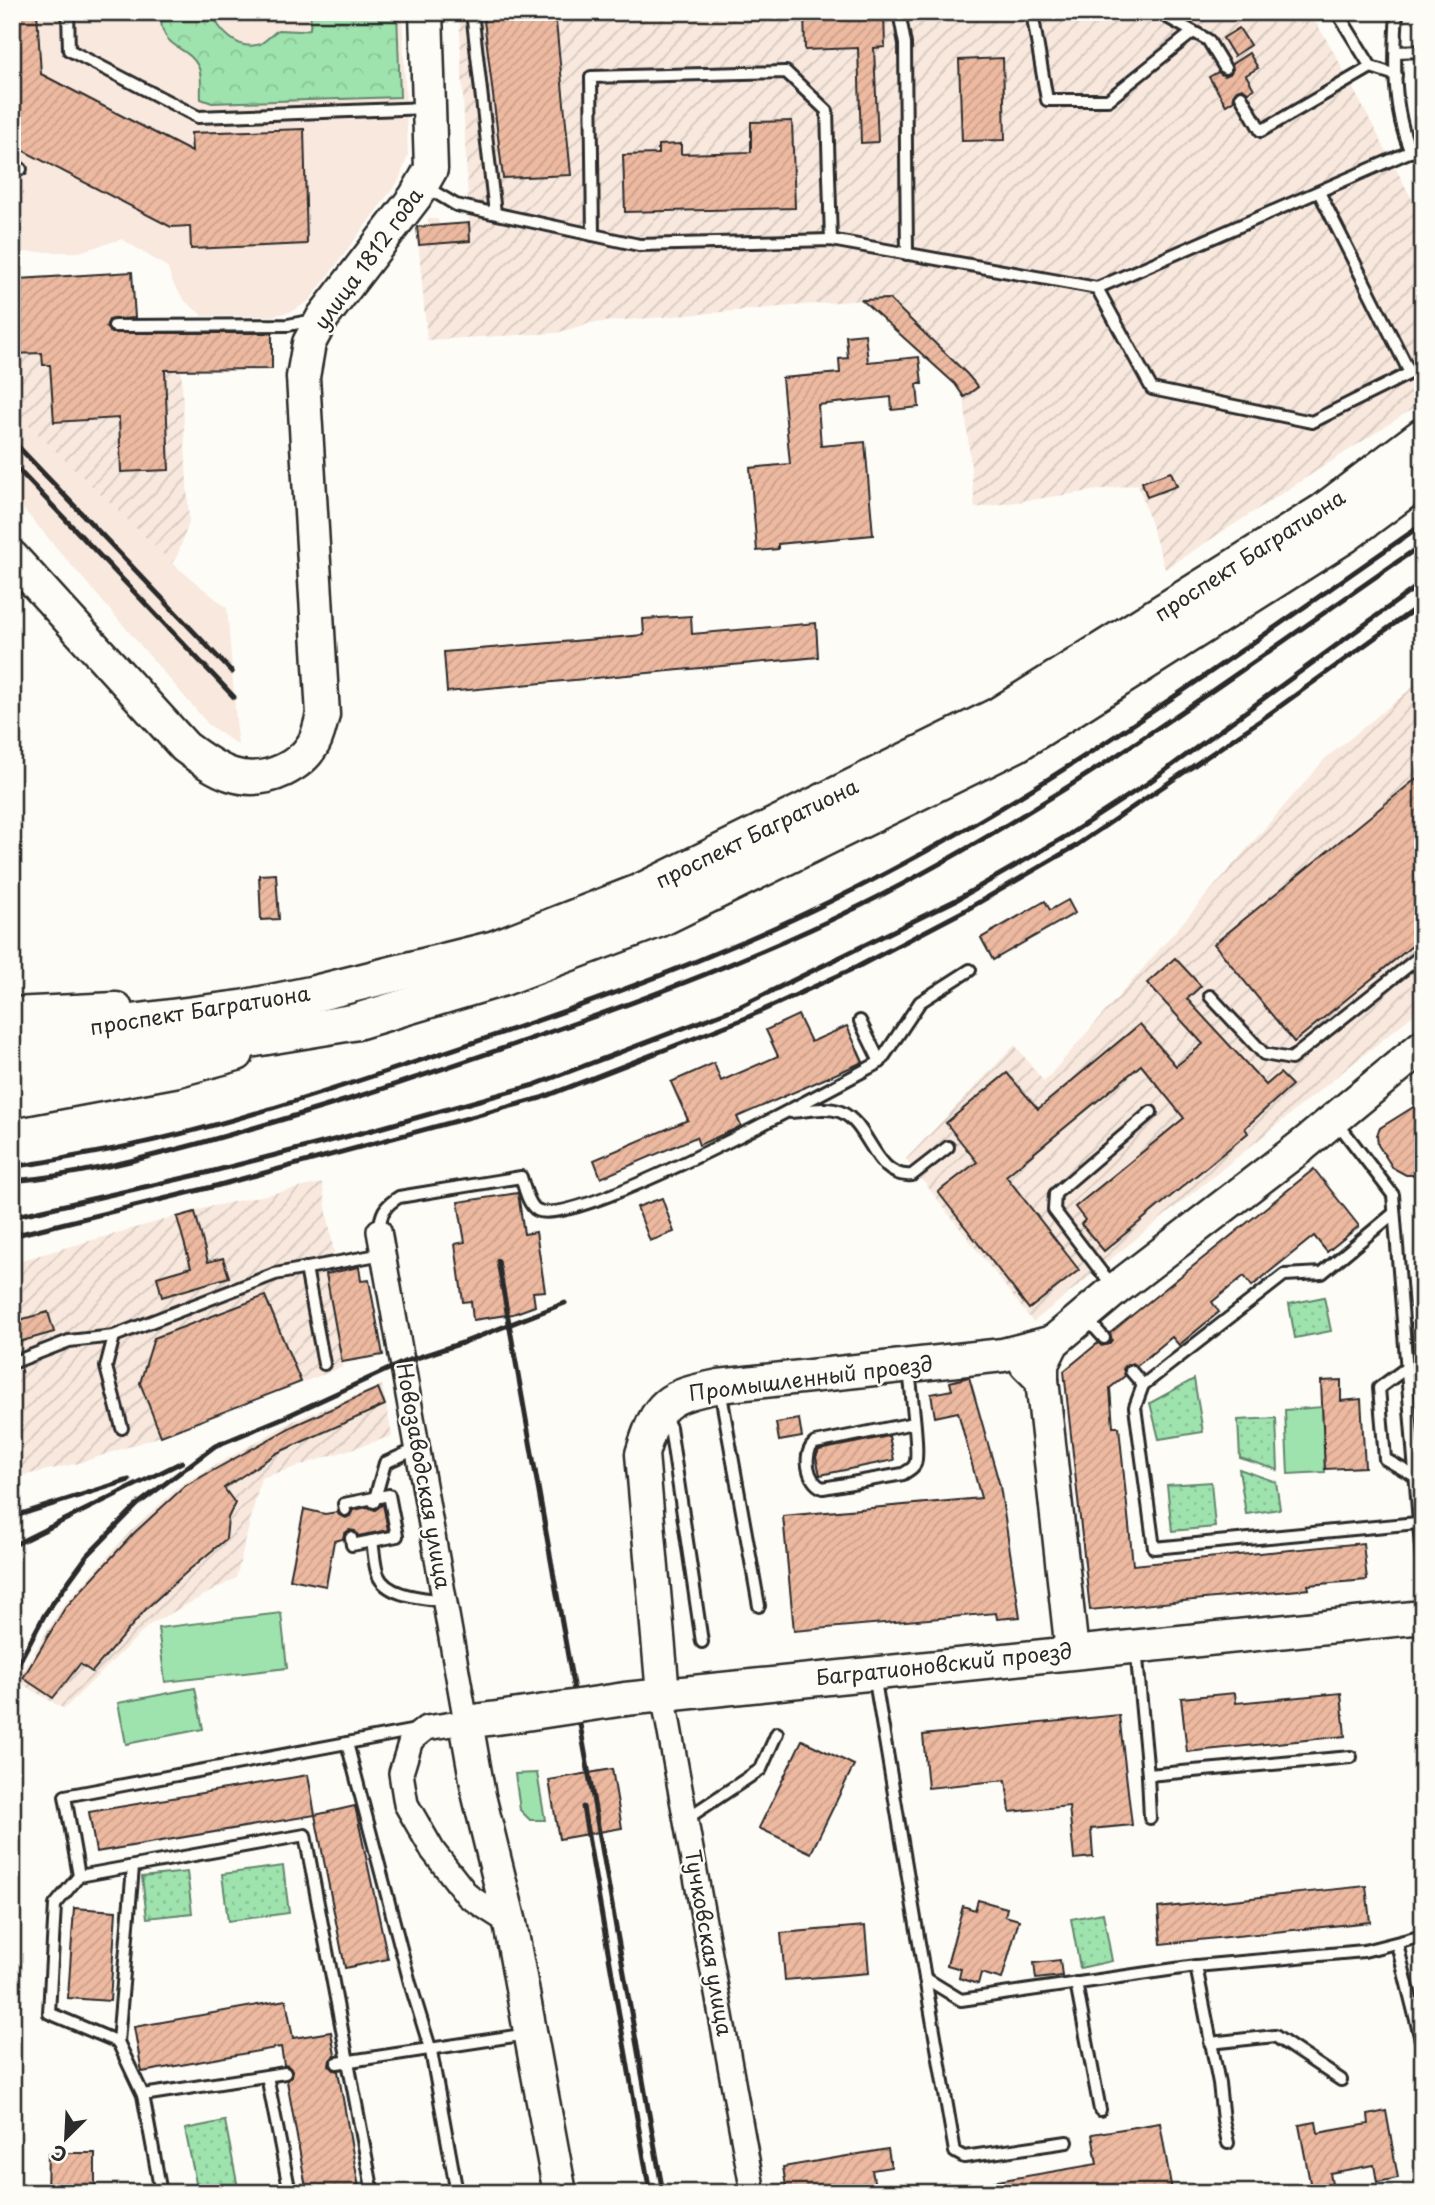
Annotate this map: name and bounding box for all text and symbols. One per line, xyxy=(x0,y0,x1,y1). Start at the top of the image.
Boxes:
street label: улица 1812 года xyxy=(305,180,430,336)
street label: проспект Багратиона xyxy=(1147,480,1351,628)
street label: проспект Багратиона xyxy=(649,769,863,895)
street label: проспект Багратиона xyxy=(87,976,312,1042)
street label: Промышленный проезд xyxy=(687,1346,935,1408)
street label: Новозаводская улица xyxy=(389,1360,461,1592)
street label: Багратионовский проезд xyxy=(814,1634,1074,1692)
street label: Тучковская улица xyxy=(678,1847,742,2039)
north arrow xyxy=(32,2104,102,2174)
text: С xyxy=(46,2139,71,2170)

